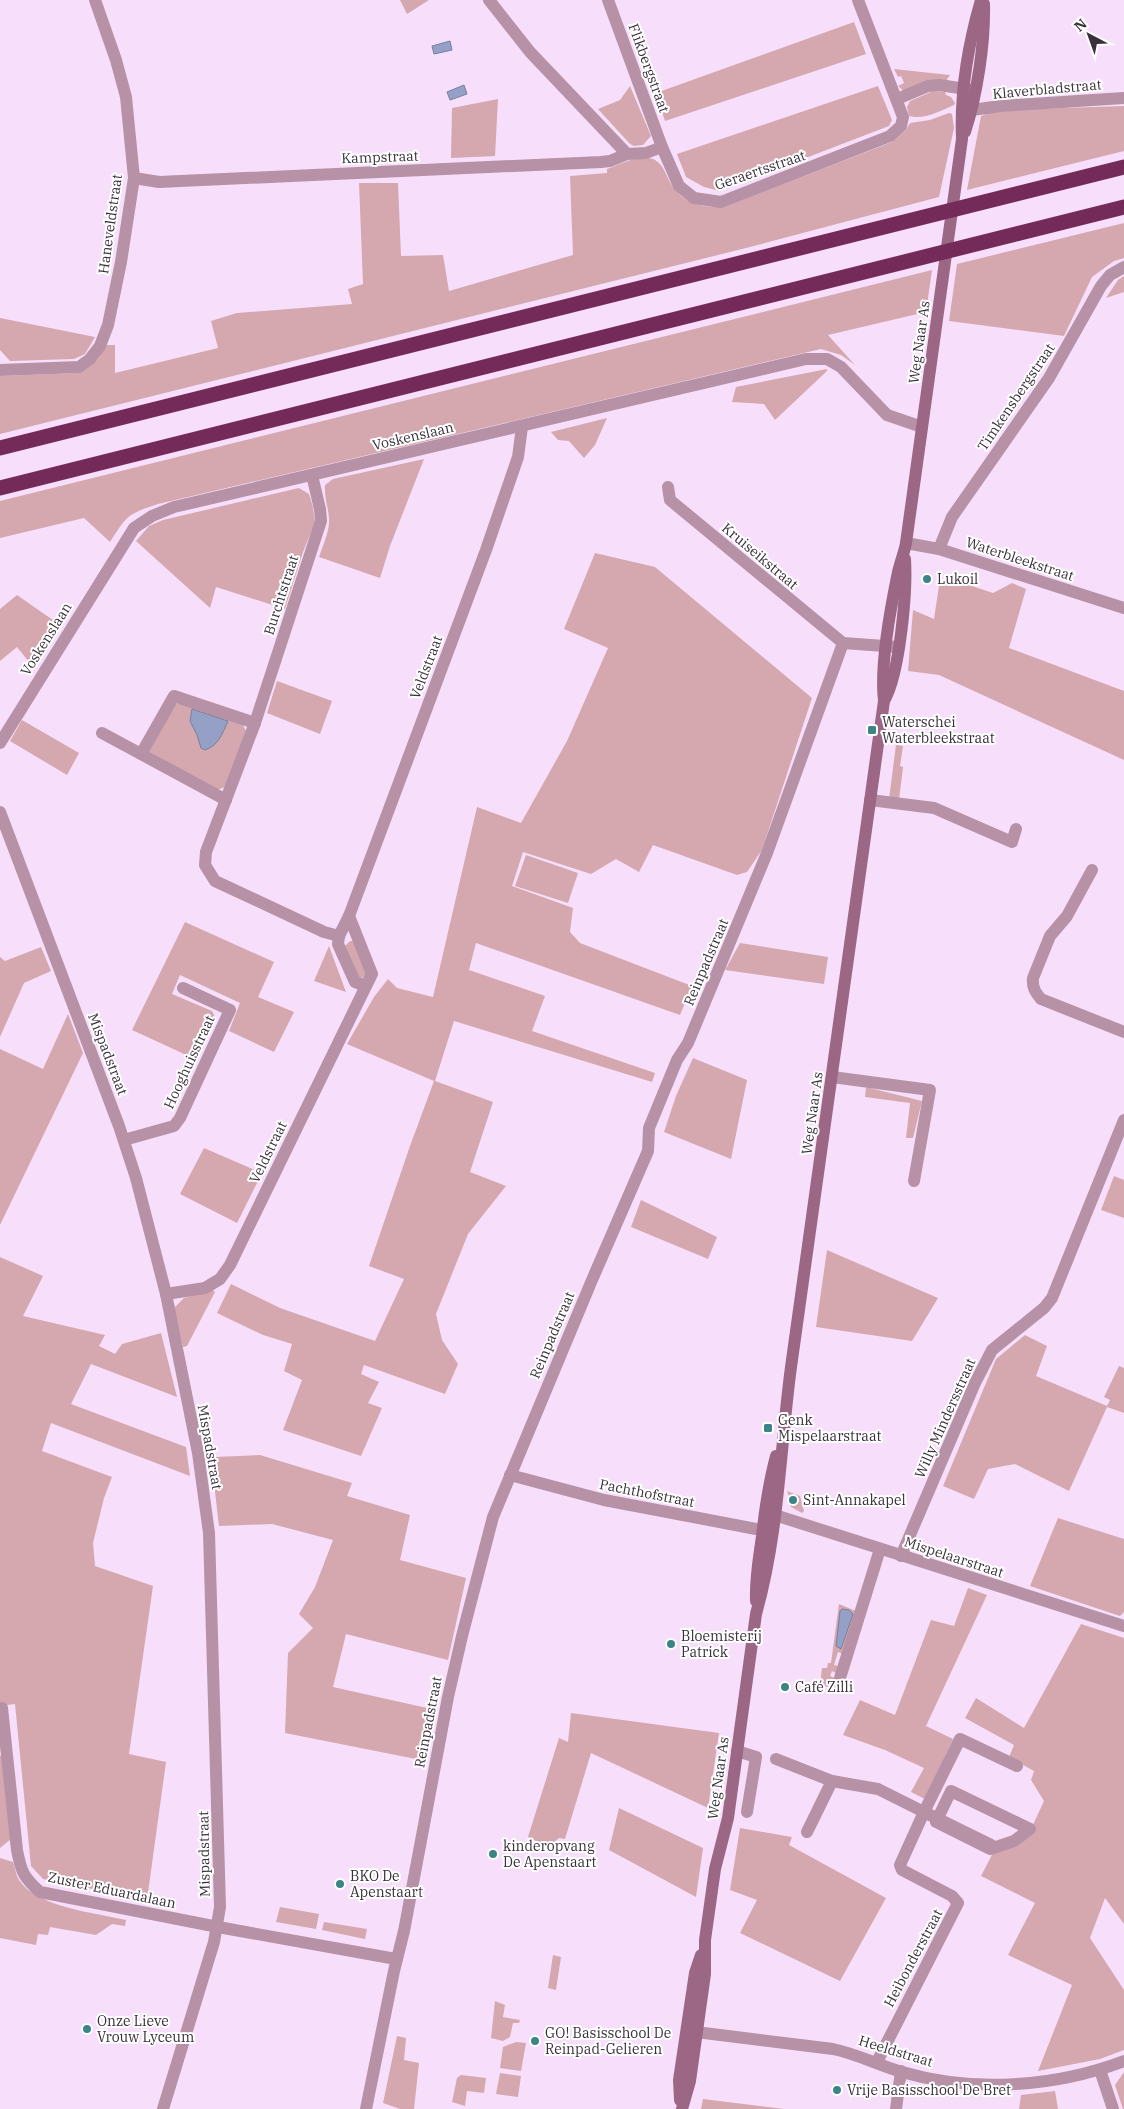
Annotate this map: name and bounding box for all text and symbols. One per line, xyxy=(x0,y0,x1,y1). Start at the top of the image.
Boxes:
north arrow xyxy=(1064,10,1114,60)
text: N xyxy=(1070,15,1091,36)
street label: Flikbergstraat xyxy=(625,21,673,115)
street label: Klaverbladstraat xyxy=(992,75,1102,103)
street label: Geraertsstraat xyxy=(712,146,808,194)
street label: Kampstraat xyxy=(341,147,419,167)
street label: Haneveldstraat xyxy=(94,173,126,275)
street label: Weg Naar As xyxy=(904,299,934,384)
street label: Timkensbergstraat xyxy=(973,340,1059,454)
street label: Voskenslaan xyxy=(371,418,455,454)
street label: Kruiseikstraat xyxy=(718,519,802,593)
street label: Waterbleekstraat xyxy=(964,533,1076,585)
street label: Burchtstraat xyxy=(260,553,302,637)
place label: Lukoil xyxy=(937,570,978,588)
marker: Lukoil xyxy=(921,573,933,585)
street label: Voskenslaan xyxy=(16,599,76,679)
street label: Veldstraat xyxy=(406,633,446,701)
place label: Waterschei Waterbleekstraat xyxy=(882,713,995,747)
marker: Waterschei Waterbleekstraat xyxy=(866,724,878,736)
street label: Reinpadstraat xyxy=(680,916,732,1008)
street label: Mispadstraat xyxy=(84,1010,132,1098)
street label: Hooghuisstraat xyxy=(159,1012,219,1112)
street label: Weg Naar As xyxy=(797,1070,827,1155)
street label: Veldstraat xyxy=(245,1118,291,1186)
street label: Reinpadstraat xyxy=(526,1289,578,1381)
street label: Willy Mindersstraat xyxy=(910,1355,980,1481)
street label: Mispadstraat xyxy=(194,1403,226,1491)
place label: Genk Mispelaarstraat xyxy=(778,1411,881,1445)
marker: Genk Mispelaarstraat xyxy=(762,1422,774,1434)
street label: Pachthofstraat xyxy=(598,1475,696,1511)
place label: Sint-Annakapel xyxy=(803,1491,906,1509)
marker: Sint-Annakapel xyxy=(787,1494,799,1506)
street label: Mispelaarstraat xyxy=(902,1532,1006,1582)
place label: Bloemisterij Patrick xyxy=(681,1627,762,1661)
marker: Bloemisterij Patrick xyxy=(665,1638,677,1650)
street label: Reinpadstraat xyxy=(410,1675,446,1769)
place label: Café Zilli xyxy=(795,1678,853,1696)
marker: Café Zilli xyxy=(779,1681,791,1693)
street label: Weg Naar As xyxy=(703,1735,733,1820)
street label: Mispadstraat xyxy=(194,1811,214,1897)
place label: kinderopvang De Apenstaart xyxy=(503,1837,597,1871)
marker: kinderopvang De Apenstaart xyxy=(487,1848,499,1860)
place label: BKO De Apenstaart xyxy=(350,1867,423,1901)
street label: Zuster Eduardalaan xyxy=(46,1868,178,1912)
marker: BKO De Apenstaart xyxy=(334,1878,346,1890)
street label: Heibonderstraat xyxy=(880,1906,946,2010)
place label: Onze Lieve Vrouw Lyceum xyxy=(97,2012,194,2046)
marker: Onze Lieve Vrouw Lyceum xyxy=(81,2023,93,2035)
place label: GO! Basisschool De Reinpad-Gelieren xyxy=(545,2024,671,2058)
street label: Heeldstraat xyxy=(857,2031,935,2071)
marker: GO! Basisschool De Reinpad-Gelieren xyxy=(529,2035,541,2047)
place label: Vrije Basisschool De Bret xyxy=(847,2081,1011,2099)
marker: Vrije Basisschool De Bret xyxy=(831,2084,843,2096)

